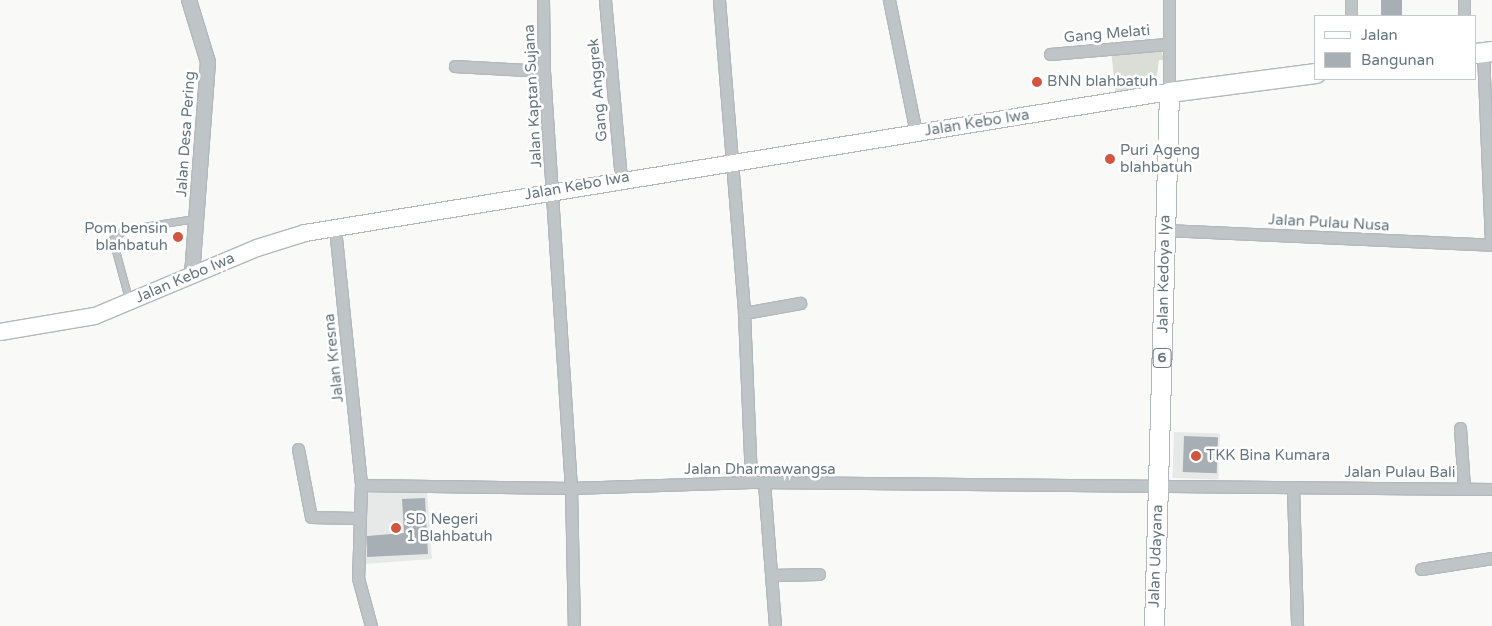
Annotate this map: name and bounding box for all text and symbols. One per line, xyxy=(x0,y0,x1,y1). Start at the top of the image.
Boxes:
legend xyxy=(1314,15,1477,80)
street label: Gang Melati xyxy=(1063,21,1151,47)
street label: Jalan Kaptan Sujana xyxy=(520,24,546,168)
text: Jalan xyxy=(1361,26,1398,44)
street label: Gang Anggrek xyxy=(585,38,611,142)
text: Bangunan xyxy=(1361,51,1434,69)
street label: Jalan Desa Pering xyxy=(173,70,199,198)
place label: BNN blahbatuh xyxy=(1047,73,1158,91)
marker: BNN blahbatuh xyxy=(1031,76,1043,88)
street label: Jalan Kebo Iwa xyxy=(923,106,1031,140)
place label: Puri Ageng blahbatuh xyxy=(1120,141,1200,176)
marker: Puri Ageng blahbatuh xyxy=(1104,153,1116,165)
street label: Jalan Kebo Iwa xyxy=(523,168,631,204)
street label: Jalan Pulau Nusa xyxy=(1268,211,1390,235)
street label: Jalan Kedoya Iya xyxy=(1154,215,1174,333)
place label: Pom bensin blahbatuh xyxy=(84,219,168,254)
marker: Pom bensin blahbatuh xyxy=(172,231,184,243)
street label: Jalan Kebo Iwa xyxy=(133,249,237,307)
street label: Jalan Kresna xyxy=(320,313,348,403)
road number: 6 xyxy=(1152,346,1172,369)
place label: TKK Bina Kumara xyxy=(1206,447,1330,465)
marker: TKK Bina Kumara xyxy=(1190,450,1202,462)
street label: Jalan Dharmawangsa xyxy=(684,461,836,479)
street label: Jalan Pulau Bali xyxy=(1344,464,1456,482)
street label: Jalan Udayana xyxy=(1145,504,1167,608)
place label: SD Negeri 1 Blahbatuh xyxy=(406,510,493,545)
marker: SD Negeri 1 Blahbatuh xyxy=(390,522,402,534)

